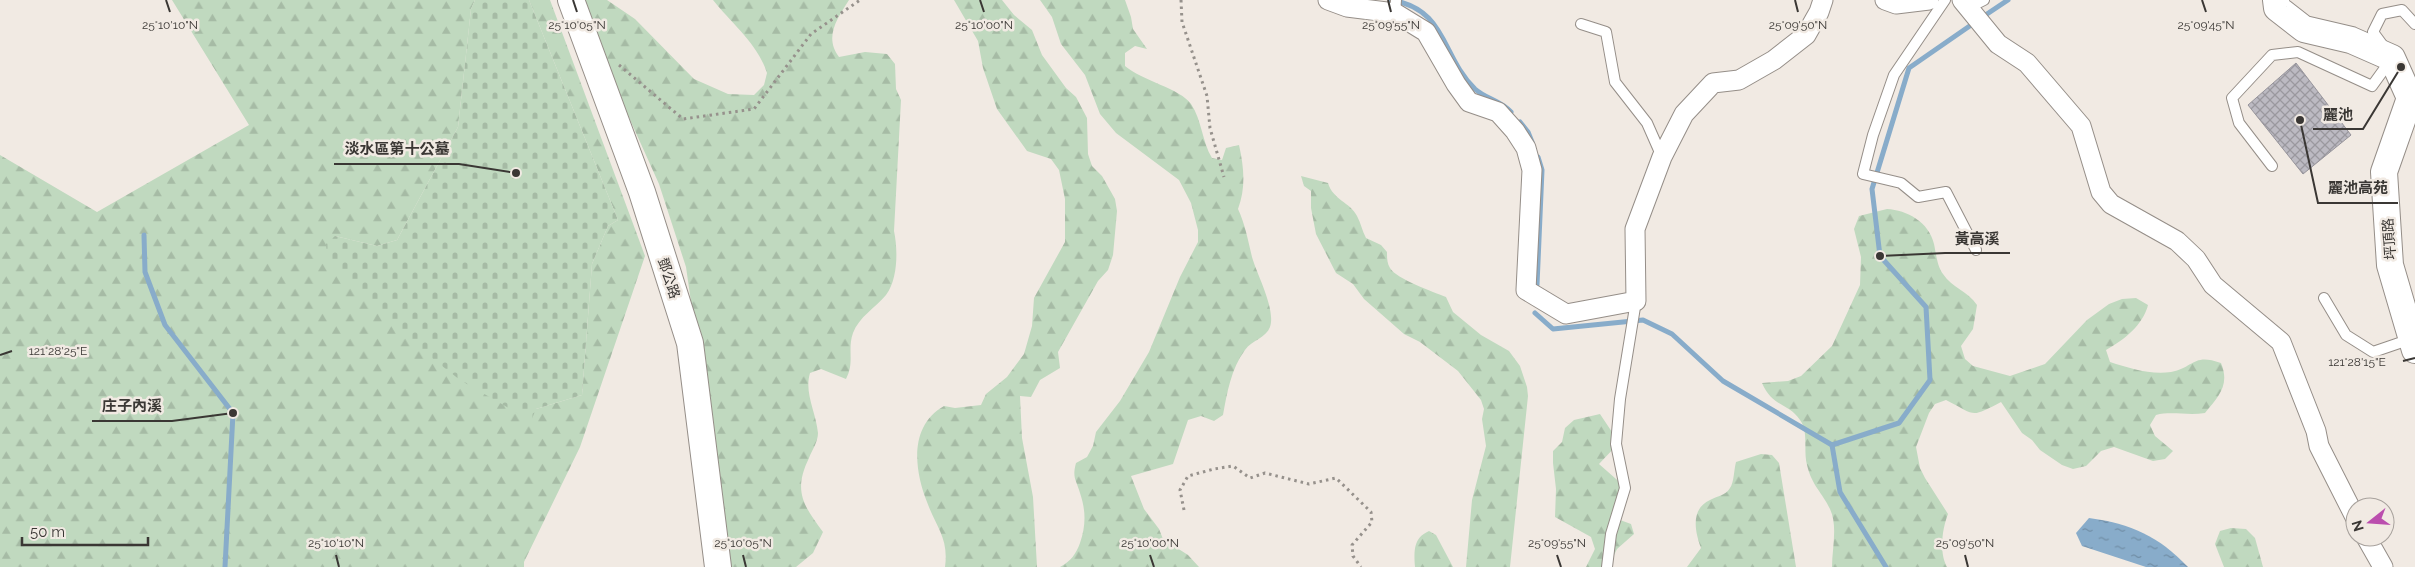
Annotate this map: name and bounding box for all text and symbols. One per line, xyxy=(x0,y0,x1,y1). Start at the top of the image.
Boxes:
text: 25°10'10"N xyxy=(142,18,198,32)
text: 25°10'05"N xyxy=(548,18,606,32)
text: 25°10'00"N xyxy=(955,18,1013,32)
text: 25°09'55"N xyxy=(1362,18,1420,32)
text: 25°09'50"N xyxy=(1769,18,1827,32)
text: 25°09'45"N xyxy=(2177,18,2235,32)
callout: 麗池 xyxy=(2313,99,2363,129)
text: 麗池 xyxy=(2323,106,2353,124)
callout: 淡水區第十公墓 xyxy=(334,134,459,164)
text: 淡水區第十公墓 xyxy=(344,140,450,158)
callout: 麗池高苑 xyxy=(2318,173,2398,203)
text: 麗池高苑 xyxy=(2328,179,2388,197)
street label: 坪頂路 xyxy=(2380,217,2398,261)
callout: 黃高溪 xyxy=(1945,223,2010,253)
text: 黃高溪 xyxy=(1954,230,2000,248)
street label: 鄧公路 xyxy=(655,256,683,300)
text: 121°28'25"E xyxy=(29,344,87,358)
text: 121°28'15"E xyxy=(2328,355,2386,369)
callout: 庄子內溪 xyxy=(92,391,172,421)
text: 庄子內溪 xyxy=(102,397,162,415)
north arrow xyxy=(2345,497,2395,547)
scale bar xyxy=(22,514,149,546)
text: N xyxy=(2348,518,2367,533)
text: 50 m xyxy=(30,523,65,541)
text: 25°10'10"N xyxy=(308,536,364,550)
text: 25°10'05"N xyxy=(714,536,772,550)
text: 25°10'00"N xyxy=(1121,536,1179,550)
text: 25°09'55"N xyxy=(1528,536,1586,550)
text: 25°09'50"N xyxy=(1936,536,1994,550)

